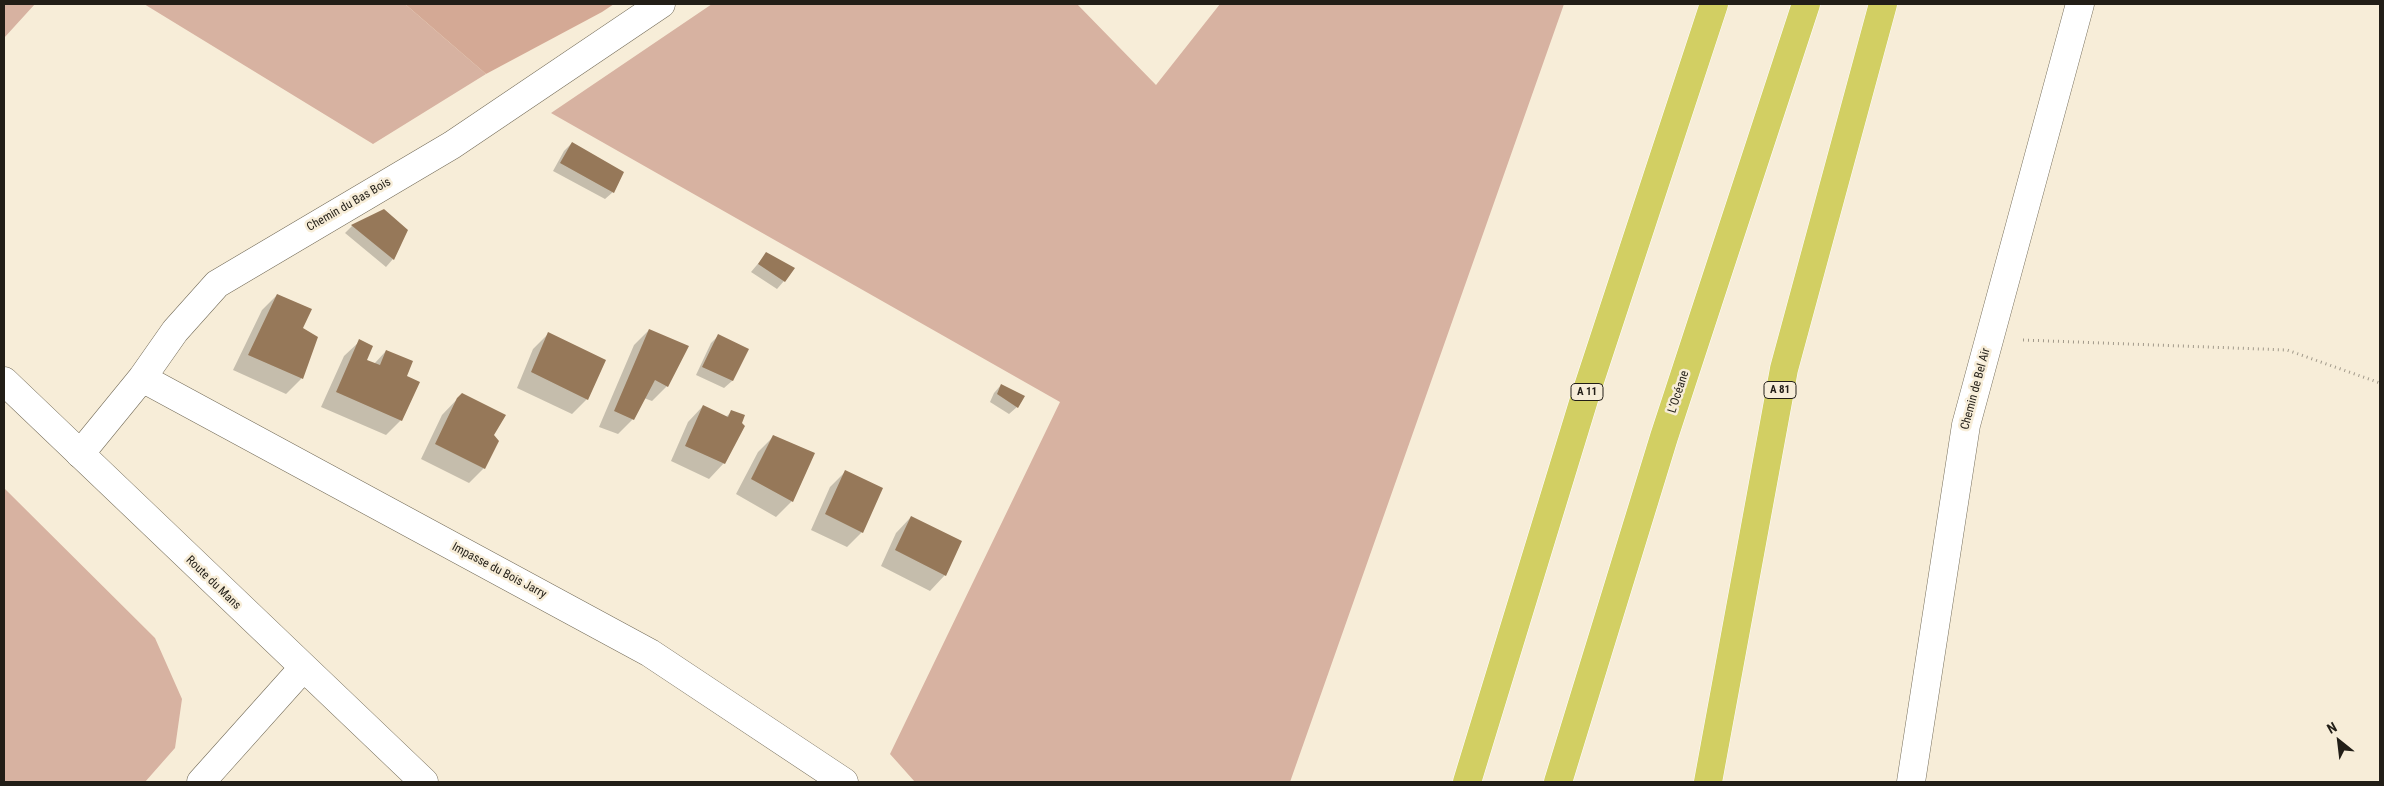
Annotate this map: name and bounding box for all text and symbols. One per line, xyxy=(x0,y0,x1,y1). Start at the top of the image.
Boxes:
street label: Chemin du Bas Bois xyxy=(305,175,393,235)
street label: Chemin de Bel Air xyxy=(1958,347,1994,431)
street label: L’Océane xyxy=(1665,369,1693,415)
road number: A 81 xyxy=(1764,382,1796,398)
road number: A 11 xyxy=(1571,384,1603,401)
street label: Impasse du Bois Jarry xyxy=(449,540,549,602)
street label: Route du Mans xyxy=(183,553,243,613)
north arrow xyxy=(2314,716,2364,766)
text: N xyxy=(2324,719,2339,737)

